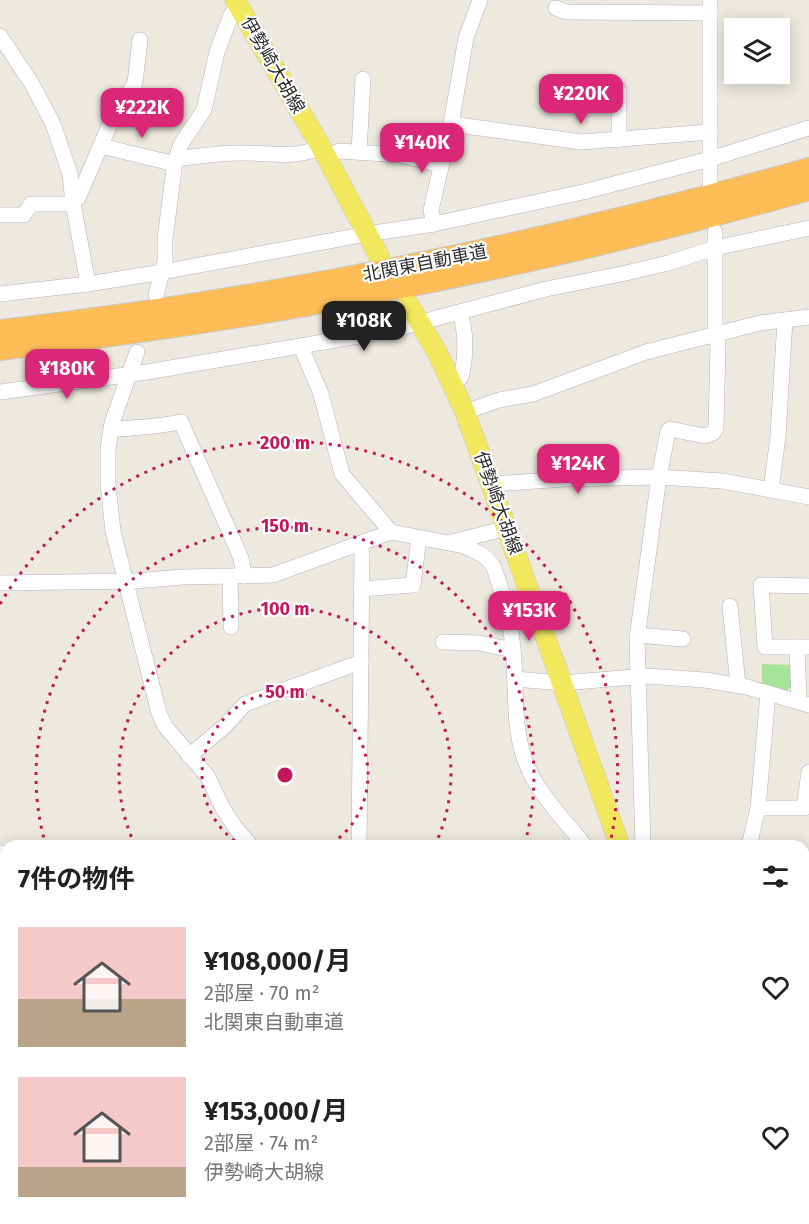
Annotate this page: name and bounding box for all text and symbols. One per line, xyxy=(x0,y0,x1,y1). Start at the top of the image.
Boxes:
street label: 伊勢崎大胡線 xyxy=(236,13,310,117)
map controls xyxy=(724,18,790,84)
button: layers xyxy=(724,18,790,84)
pin: ¥220K xyxy=(539,74,623,125)
text: ¥220K xyxy=(553,81,609,105)
pin: ¥222K xyxy=(100,88,184,139)
text: ¥222K xyxy=(115,95,169,119)
pin: ¥140K xyxy=(380,123,464,174)
text: ¥140K xyxy=(394,130,450,154)
street label: 北関東自動車道 xyxy=(361,240,489,286)
pin: ¥108K xyxy=(322,301,406,352)
text: ¥108K xyxy=(336,308,392,332)
pin: ¥180K xyxy=(25,349,109,400)
text: ¥180K xyxy=(39,356,95,380)
text: 200 m xyxy=(260,432,310,454)
pin: ¥124K xyxy=(536,444,620,495)
street label: 伊勢崎大胡線 xyxy=(469,448,527,558)
text: ¥124K xyxy=(551,451,605,475)
text: 150 m xyxy=(261,515,309,537)
pin: ¥153K xyxy=(487,591,571,642)
text: 100 m xyxy=(261,598,309,620)
text: ¥153K xyxy=(502,598,556,622)
text: 50 m xyxy=(265,681,305,703)
centre of rings xyxy=(275,765,295,785)
icon: filters xyxy=(759,860,792,893)
text: 7件の物件 xyxy=(18,864,134,895)
text: ¥108,000/月 xyxy=(204,946,351,977)
icon: home xyxy=(66,951,138,1023)
icon: heart xyxy=(759,971,792,1004)
text: 2部屋 · 70 m² xyxy=(204,981,319,1005)
text: 北関東自動車道 xyxy=(204,1010,344,1034)
text: ¥153,000/月 xyxy=(204,1096,348,1127)
icon: home xyxy=(66,1101,138,1173)
icon: heart xyxy=(759,1121,792,1154)
text: 2部屋 · 74 m² xyxy=(204,1131,318,1155)
text: 伊勢崎大胡線 xyxy=(204,1160,324,1184)

